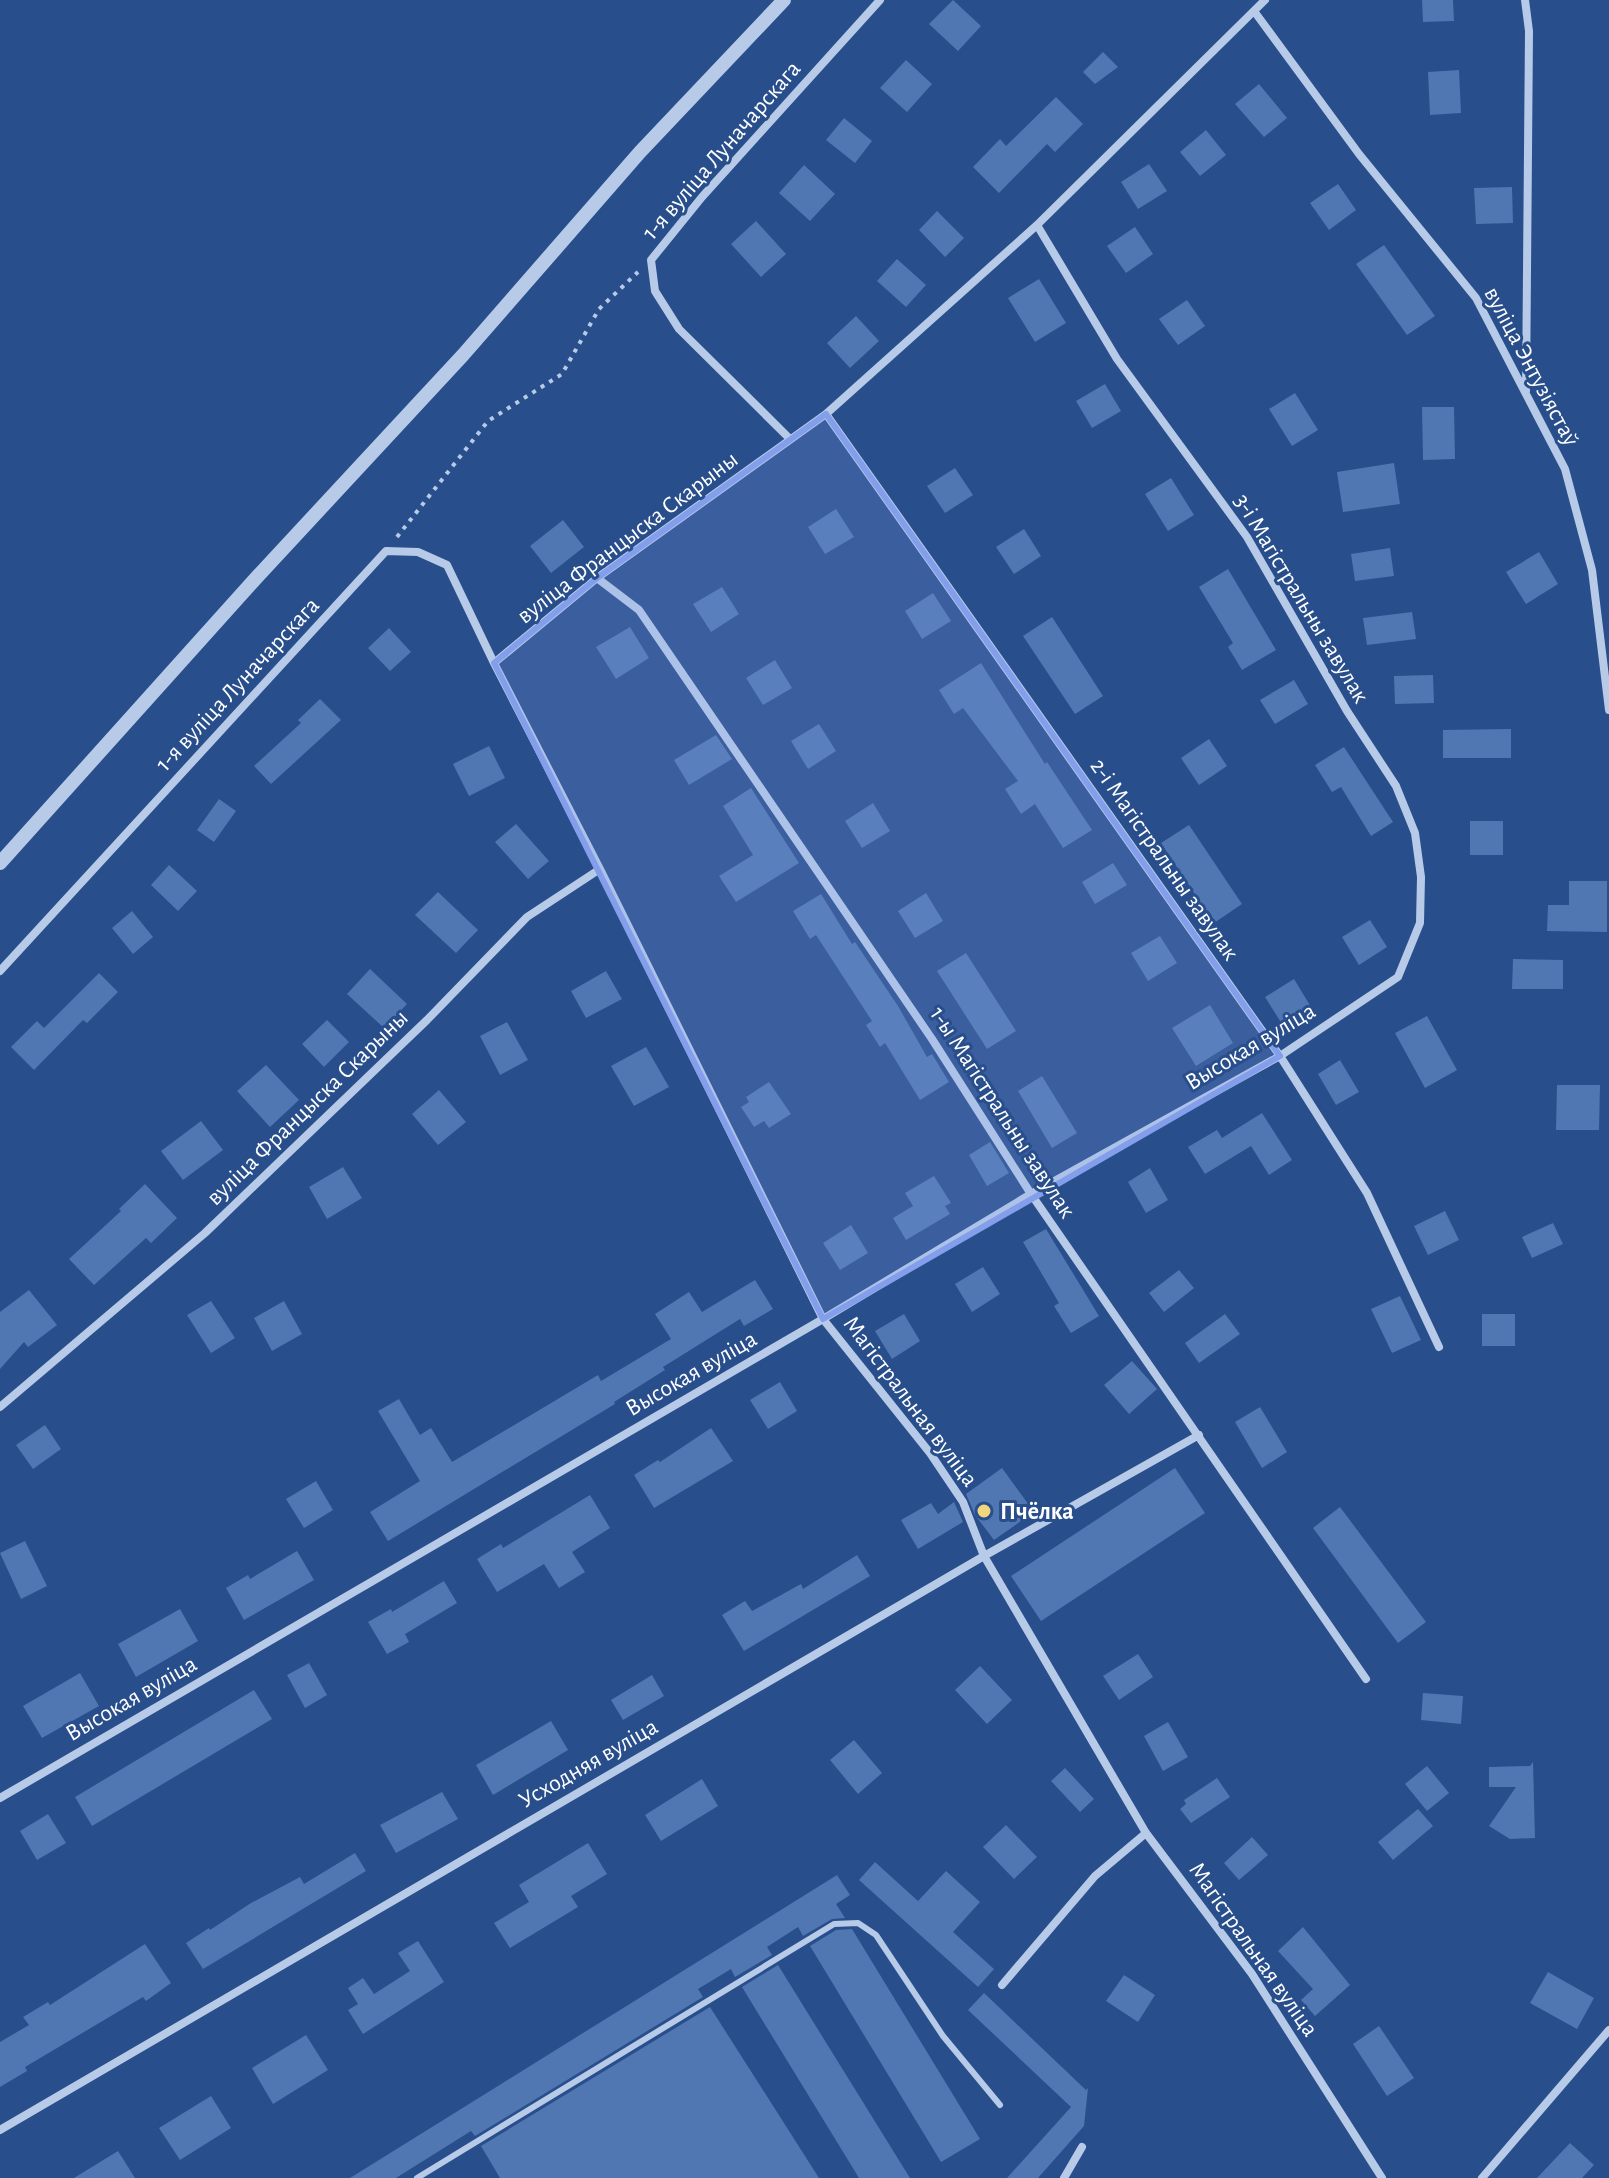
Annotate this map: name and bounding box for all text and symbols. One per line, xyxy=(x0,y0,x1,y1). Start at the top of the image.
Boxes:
street label: 1-я вуліца Луначарскага xyxy=(638,57,806,244)
street label: вуліца Энтузіястаў xyxy=(1479,283,1583,450)
street label: вуліца Францыска Скарыны xyxy=(513,447,742,629)
street label: 3-і Магістральны завулак xyxy=(1229,490,1373,707)
street label: 1-я вуліца Луначарскага xyxy=(151,593,324,776)
street label: 2-і Магістральны завулак xyxy=(1085,754,1243,965)
street label: Высокая вуліца xyxy=(1181,999,1320,1095)
street label: 1-ы Магістральны завулак xyxy=(925,1003,1079,1222)
street label: вуліца Францыска Скарыны xyxy=(202,1005,413,1210)
street label: Магістральная вуліца xyxy=(838,1312,982,1491)
street label: Высокая вуліца xyxy=(622,1327,761,1421)
place label: Пчёлка xyxy=(1000,1500,1074,1524)
marker: Пчёлка xyxy=(975,1502,993,1520)
street label: Высокая вуліца xyxy=(62,1652,201,1746)
street label: Усходняя вуліца xyxy=(515,1715,662,1813)
street label: Магістральная вуліца xyxy=(1184,1858,1322,2041)

